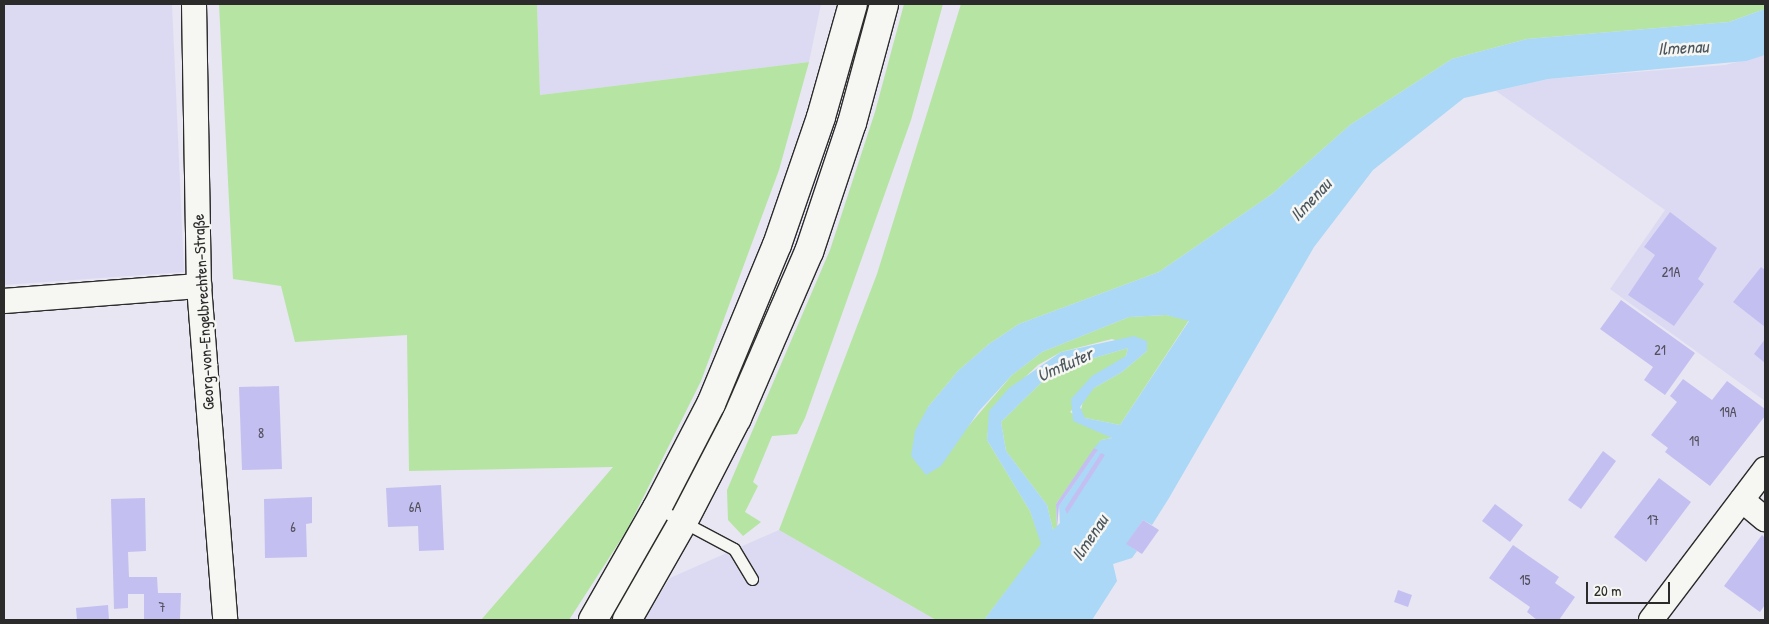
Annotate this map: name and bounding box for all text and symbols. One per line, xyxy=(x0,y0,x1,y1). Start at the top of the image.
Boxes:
water label: Ilmenau xyxy=(1657,36,1709,60)
water label: Ilmenau xyxy=(1286,174,1336,226)
street label: Georg-von-Engelbrechten-Straße xyxy=(188,213,218,411)
house number: 21A xyxy=(1662,264,1680,280)
house number: 21 xyxy=(1654,342,1666,358)
water label: Umfluter xyxy=(1034,343,1096,387)
house number: 19A xyxy=(1719,404,1737,420)
house number: 8 xyxy=(258,425,264,441)
house number: 19 xyxy=(1689,433,1699,449)
house number: 6A xyxy=(409,499,421,515)
water label: Ilmenau xyxy=(1067,511,1113,565)
house number: 17 xyxy=(1647,512,1659,528)
house number: 6 xyxy=(290,519,296,535)
house number: 15 xyxy=(1519,572,1531,588)
scale bar xyxy=(1589,572,1673,604)
text: 20 m xyxy=(1594,580,1621,601)
house number: 7 xyxy=(159,599,165,615)

